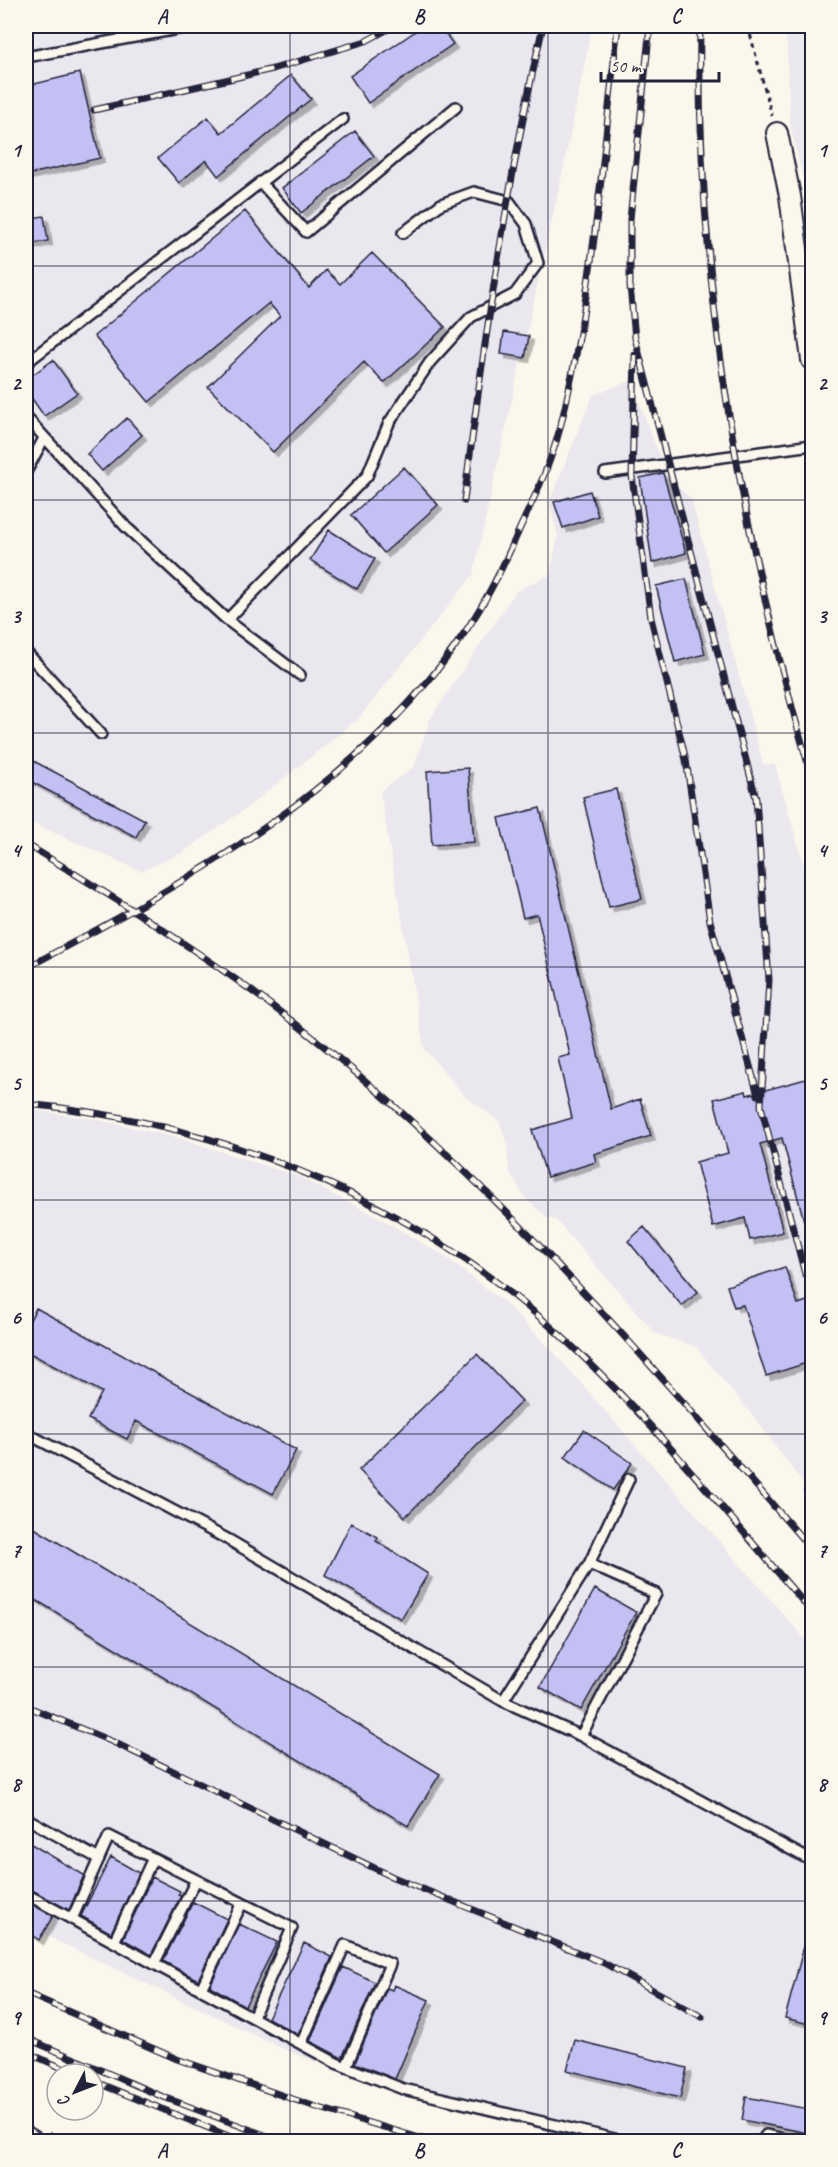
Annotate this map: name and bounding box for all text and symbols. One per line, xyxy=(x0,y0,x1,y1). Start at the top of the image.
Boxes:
text: A xyxy=(157,4,169,29)
text: B xyxy=(414,4,426,29)
text: C xyxy=(671,4,683,29)
scale bar xyxy=(601,45,720,83)
text: 50 m xyxy=(610,55,643,77)
text: 1 xyxy=(12,138,23,163)
text: 1 xyxy=(818,138,829,163)
text: 2 xyxy=(12,371,23,396)
text: 2 xyxy=(818,371,829,396)
text: 3 xyxy=(12,604,23,629)
text: 3 xyxy=(818,604,829,629)
text: 4 xyxy=(12,838,24,863)
text: 4 xyxy=(818,838,830,863)
text: 5 xyxy=(12,1071,23,1096)
text: 5 xyxy=(818,1071,829,1096)
text: 6 xyxy=(11,1305,22,1330)
text: 6 xyxy=(817,1305,828,1330)
text: 7 xyxy=(12,1538,23,1563)
text: 7 xyxy=(818,1538,829,1563)
text: 8 xyxy=(12,1772,24,1797)
text: 8 xyxy=(818,1772,830,1797)
text: 9 xyxy=(12,2005,23,2030)
text: 9 xyxy=(818,2005,829,2030)
north arrow xyxy=(45,2062,105,2122)
text: С xyxy=(53,2090,75,2111)
text: A xyxy=(157,2138,169,2163)
text: B xyxy=(414,2138,426,2163)
text: C xyxy=(671,2138,683,2163)

